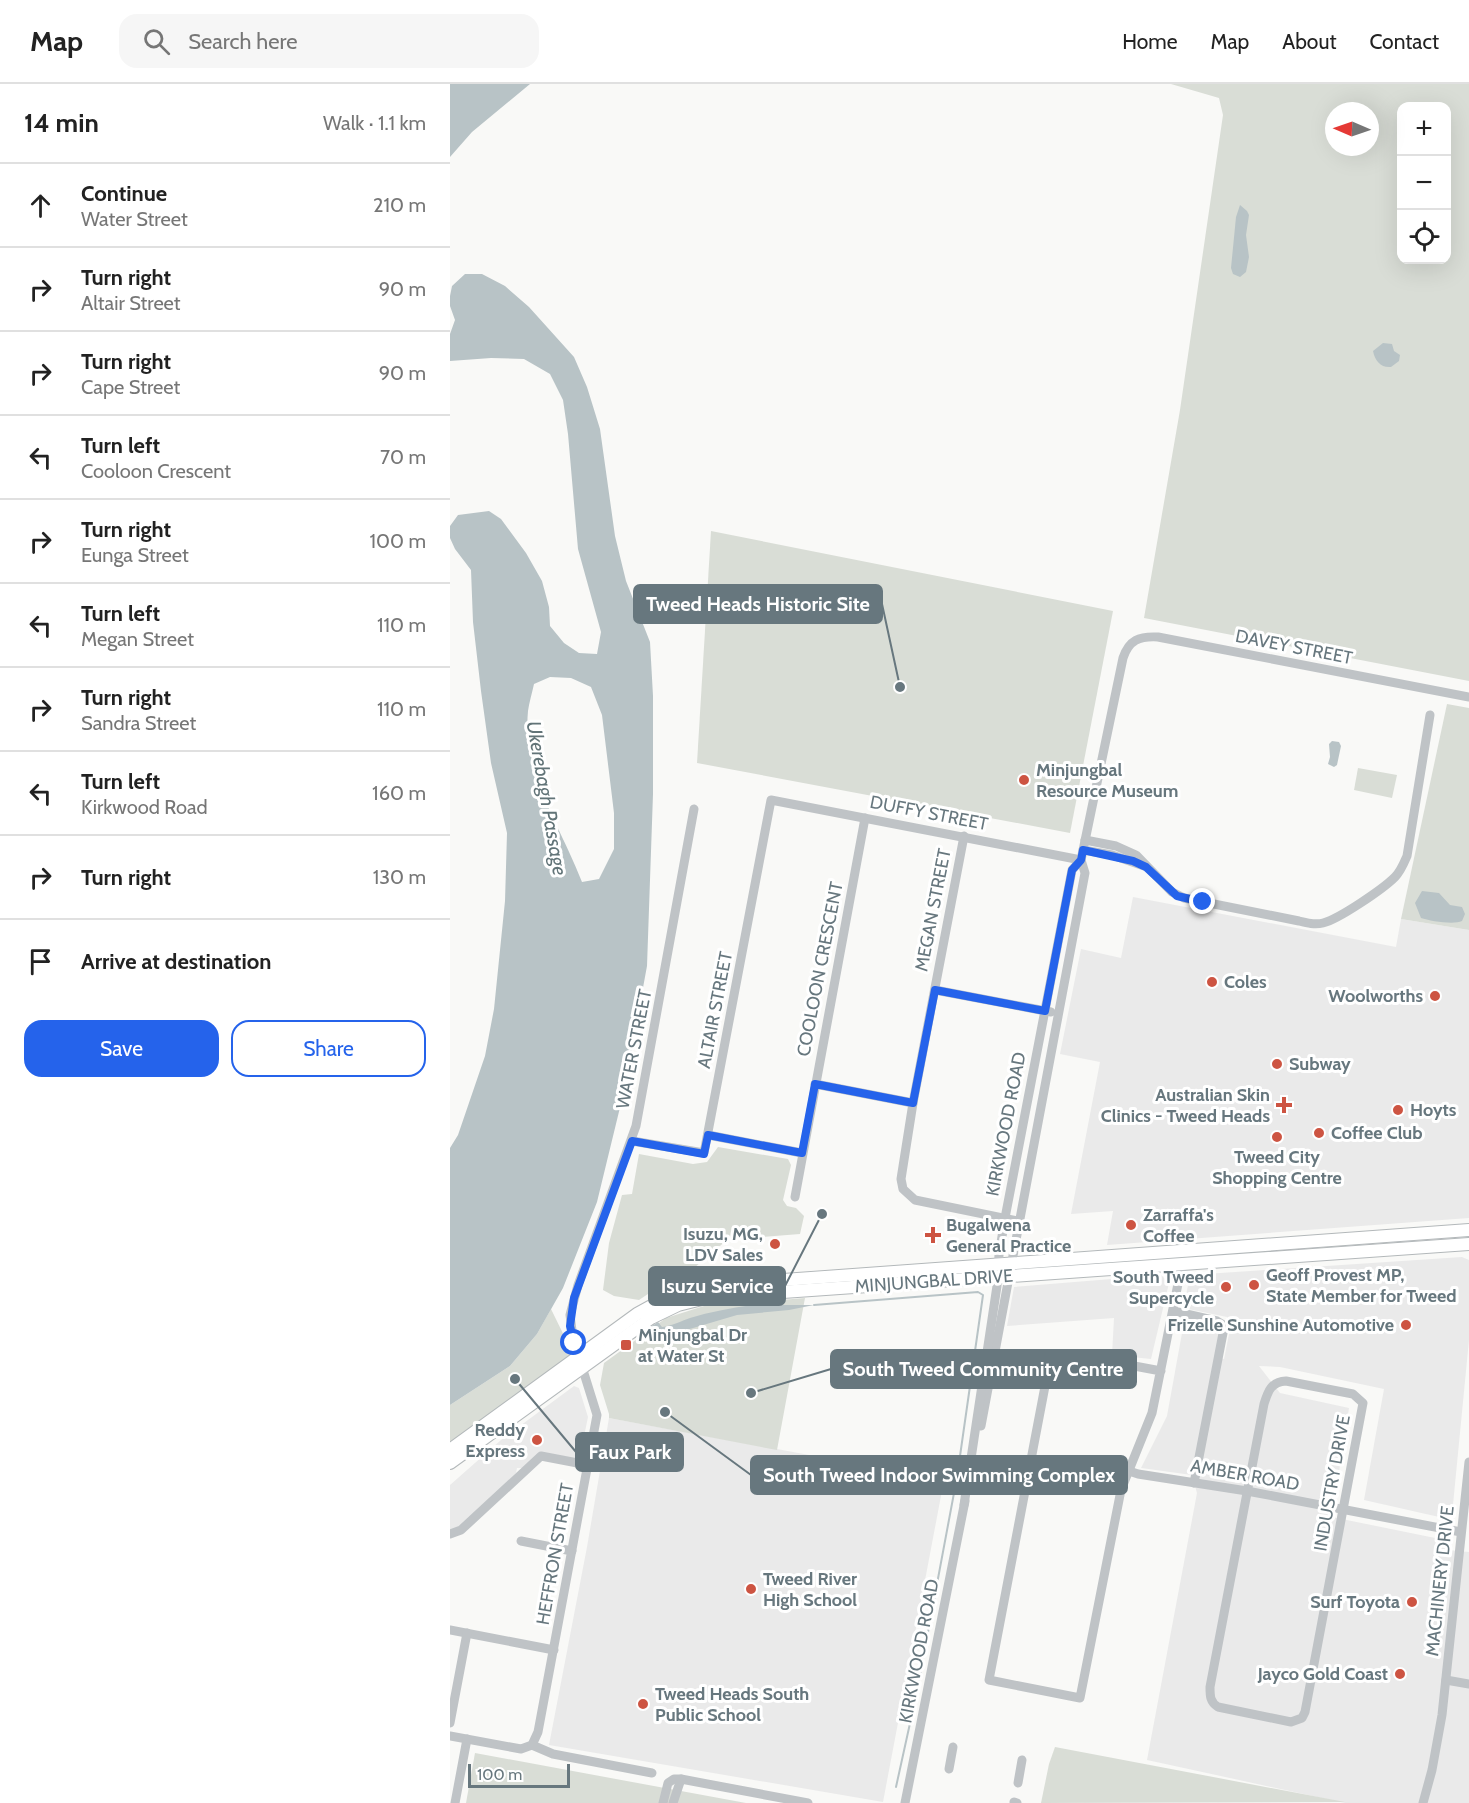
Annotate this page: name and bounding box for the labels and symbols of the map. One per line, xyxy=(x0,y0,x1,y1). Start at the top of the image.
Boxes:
north arrow xyxy=(1325,102,1379,156)
callout: Tweed Heads Historic Site xyxy=(634,585,882,623)
text: Tweed Heads Historic Site xyxy=(646,592,870,616)
street label: DAVEY STREET xyxy=(1234,625,1355,669)
water label: Ukerebagh Passage xyxy=(522,719,572,877)
place label: Minjungbal Resource Museum xyxy=(1036,759,1178,802)
marker: Minjungbal Resource Museum xyxy=(1017,773,1031,787)
street label: DUFFY STREET xyxy=(868,791,990,835)
street label: MEGAN STREET xyxy=(910,846,956,973)
street label: COOLOON CRESCENT xyxy=(792,879,848,1058)
route end xyxy=(1189,888,1215,914)
street label: ALTAIR STREET xyxy=(693,949,737,1070)
place label: Coles xyxy=(1224,971,1267,993)
marker: Coles xyxy=(1205,975,1219,989)
place label: Woolworths xyxy=(1328,985,1423,1007)
street label: WATER STREET xyxy=(612,987,656,1111)
marker: Woolworths xyxy=(1428,989,1442,1003)
street label: KIRKWOOD ROAD xyxy=(981,1050,1031,1198)
place label: Subway xyxy=(1289,1053,1351,1075)
marker: Subway xyxy=(1270,1057,1284,1071)
place label: Australian Skin Clinics - Tweed Heads xyxy=(1101,1084,1270,1127)
marker: Australian Skin Clinics - Tweed Heads xyxy=(1275,1096,1293,1114)
place label: Hoyts xyxy=(1410,1099,1457,1121)
marker: Hoyts xyxy=(1391,1103,1405,1117)
place label: Coffee Club xyxy=(1331,1122,1423,1144)
marker: Coffee Club xyxy=(1312,1126,1326,1140)
marker: Tweed City Shopping Centre xyxy=(1270,1130,1284,1144)
place label: Tweed City Shopping Centre xyxy=(1212,1146,1342,1189)
place label: Zarraffa's Coffee xyxy=(1143,1204,1214,1247)
place label: Bugalwena General Practice xyxy=(946,1214,1071,1257)
marker: Zarraffa's Coffee xyxy=(1124,1218,1138,1232)
place label: Isuzu, MG, LDV Sales xyxy=(683,1223,763,1266)
marker: Bugalwena General Practice xyxy=(924,1226,942,1244)
marker: Isuzu, MG, LDV Sales xyxy=(768,1237,782,1251)
street label: MINJUNGBAL DRIVE xyxy=(854,1264,1014,1298)
place label: Geoff Provest MP, State Member for Tweed xyxy=(1266,1264,1457,1307)
place label: South Tweed Supercycle xyxy=(1113,1266,1214,1309)
callout: Isuzu Service xyxy=(649,1267,785,1305)
text: Isuzu Service xyxy=(661,1274,773,1298)
marker: Geoff Provest MP, State Member for Tweed xyxy=(1247,1278,1261,1292)
marker: South Tweed Supercycle xyxy=(1219,1280,1233,1294)
place label: Frizelle Sunshine Automotive xyxy=(1168,1314,1394,1336)
marker: Frizelle Sunshine Automotive xyxy=(1399,1318,1413,1332)
place label: Minjungbal Dr at Water St xyxy=(638,1324,747,1367)
route start xyxy=(560,1329,586,1355)
marker: Minjungbal Dr at Water St xyxy=(619,1338,633,1352)
callout: South Tweed Community Centre xyxy=(831,1350,1136,1388)
text: South Tweed Community Centre xyxy=(843,1357,1123,1381)
street label: INDUSTRY DRIVE xyxy=(1309,1413,1355,1553)
place label: Reddy Express xyxy=(465,1419,525,1462)
marker: Reddy Express xyxy=(530,1433,544,1447)
callout: Faux Park xyxy=(576,1433,683,1471)
text: Faux Park xyxy=(589,1440,672,1464)
street label: AMBER ROAD xyxy=(1189,1455,1301,1495)
callout: South Tweed Indoor Swimming Complex xyxy=(751,1456,1127,1494)
text: South Tweed Indoor Swimming Complex xyxy=(763,1463,1115,1487)
street label: HEFFRON STREET xyxy=(532,1481,578,1627)
street label: MACHINERY DRIVE xyxy=(1421,1505,1459,1657)
place label: Tweed River High School xyxy=(763,1568,857,1611)
street label: KIRKWOOD ROAD xyxy=(894,1577,944,1725)
marker: Tweed River High School xyxy=(744,1582,758,1596)
place label: Surf Toyota xyxy=(1310,1591,1400,1613)
marker: Surf Toyota xyxy=(1405,1595,1419,1609)
place label: Jayco Gold Coast xyxy=(1257,1663,1388,1685)
marker: Jayco Gold Coast xyxy=(1393,1667,1407,1681)
place label: Tweed Heads South Public School xyxy=(655,1683,809,1726)
marker: Tweed Heads South Public School xyxy=(636,1697,650,1711)
scale bar xyxy=(468,1761,570,1788)

